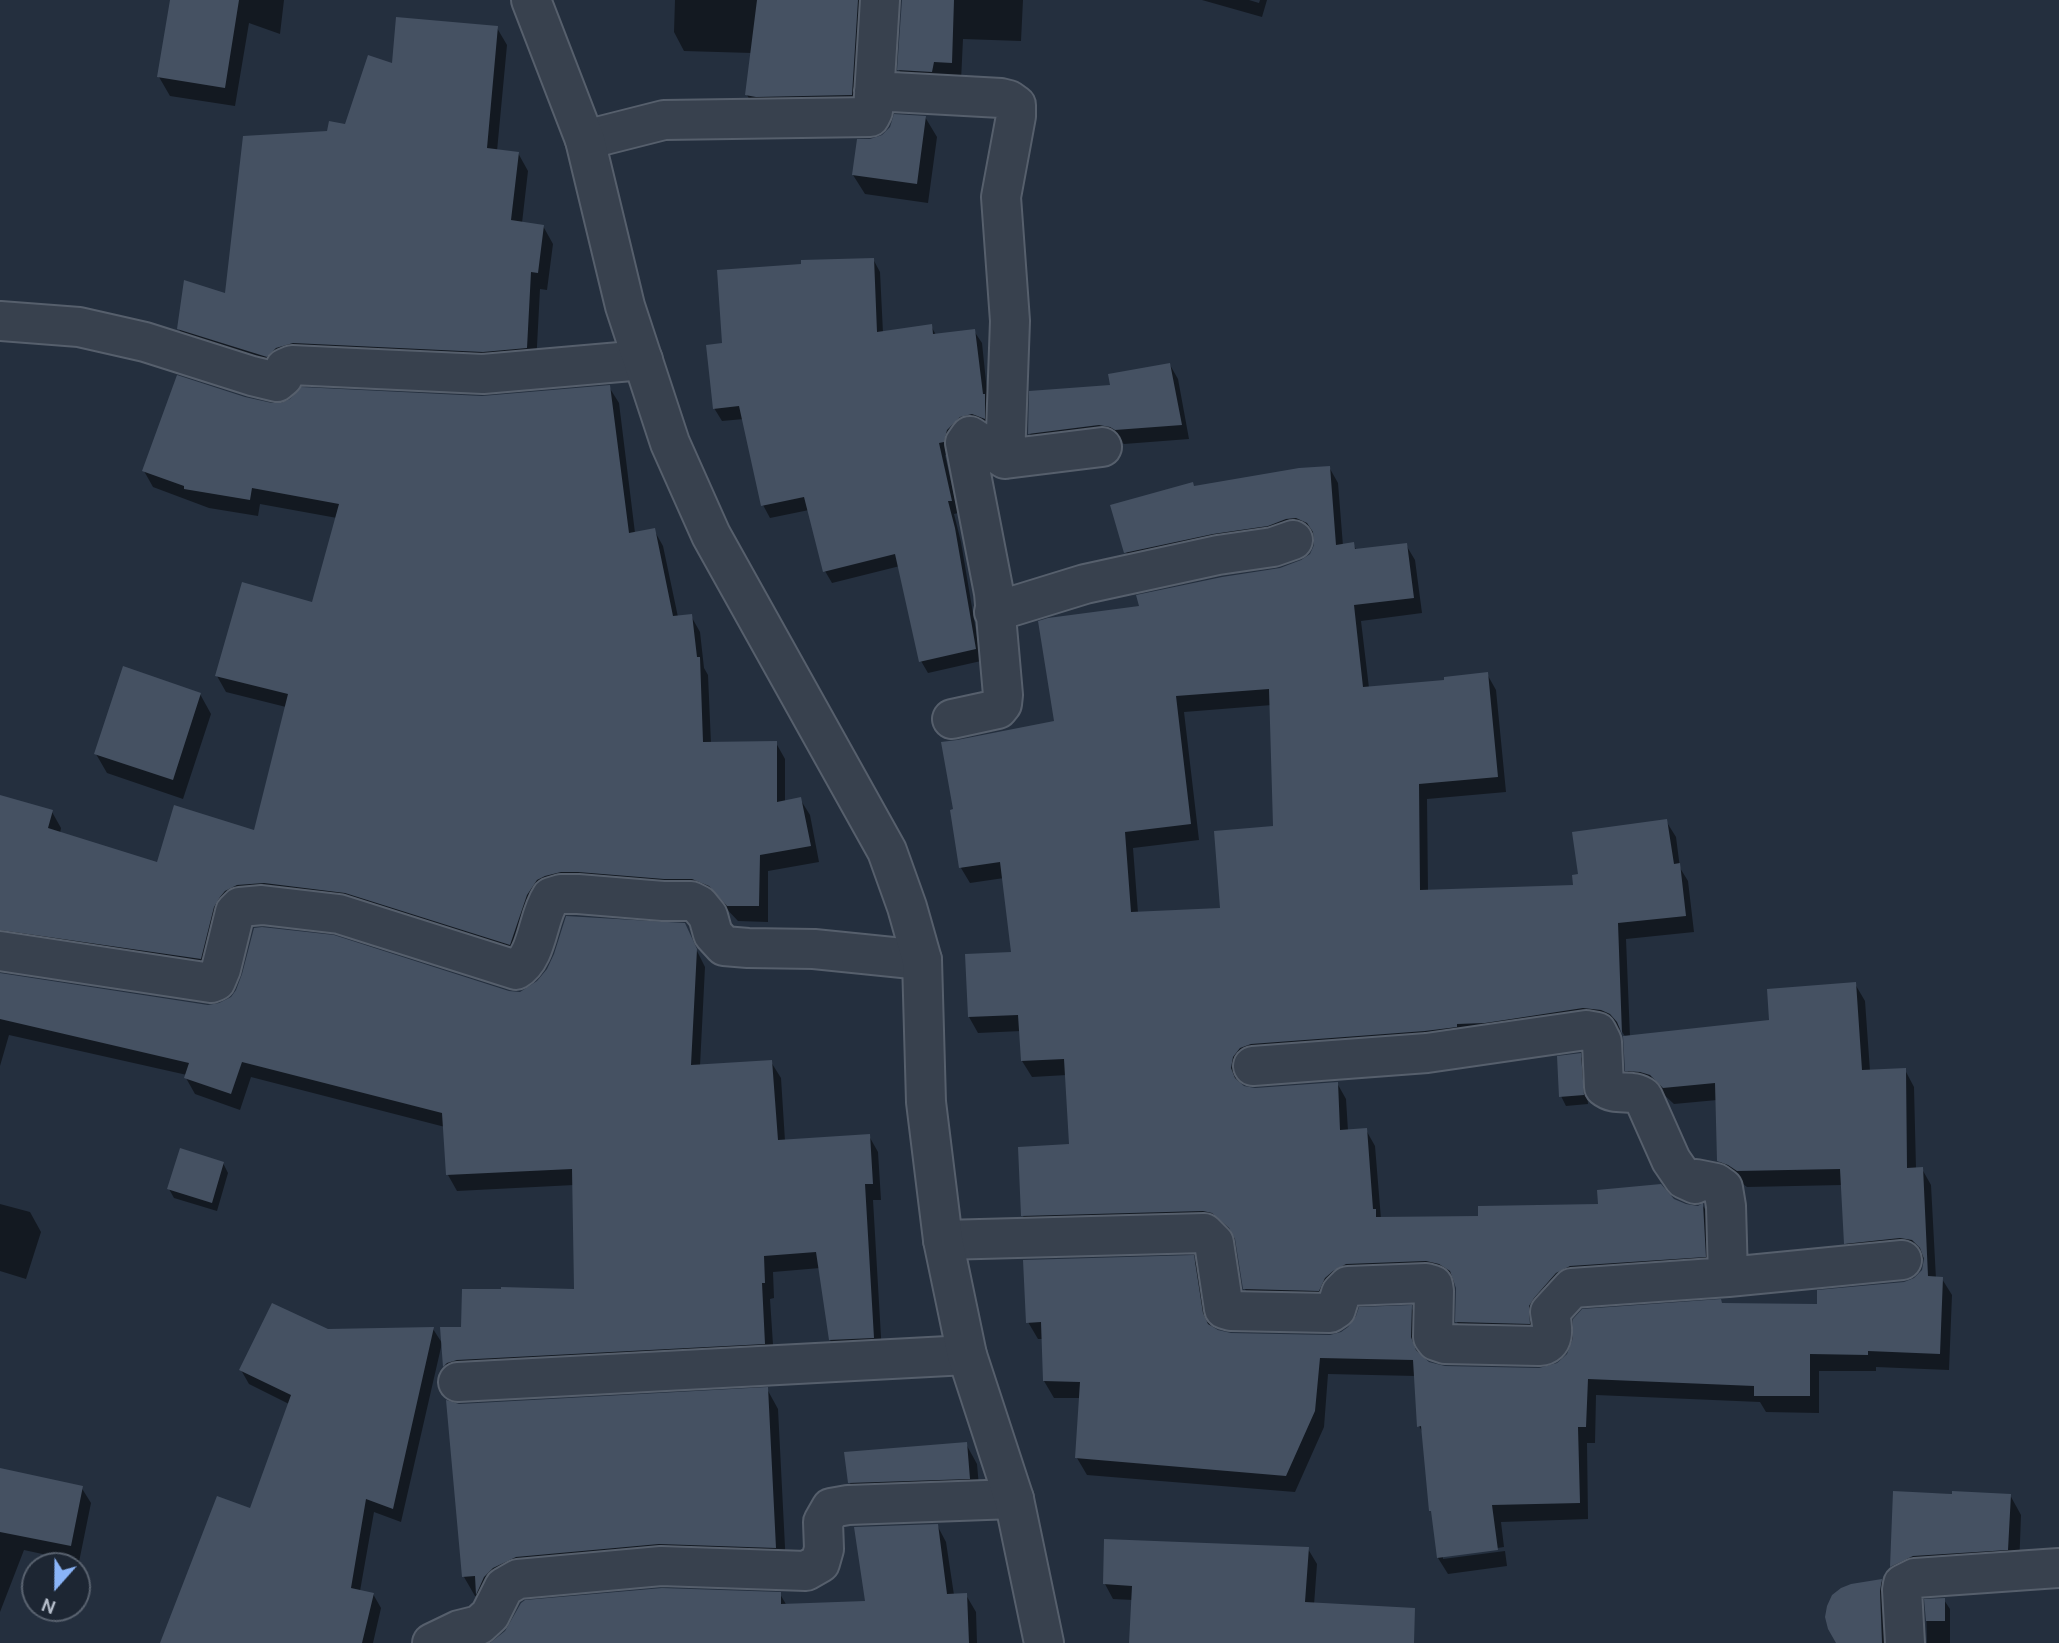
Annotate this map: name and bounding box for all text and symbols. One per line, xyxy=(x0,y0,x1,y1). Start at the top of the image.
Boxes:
north arrow xyxy=(21,1552,91,1622)
text: N xyxy=(39,1591,60,1618)

